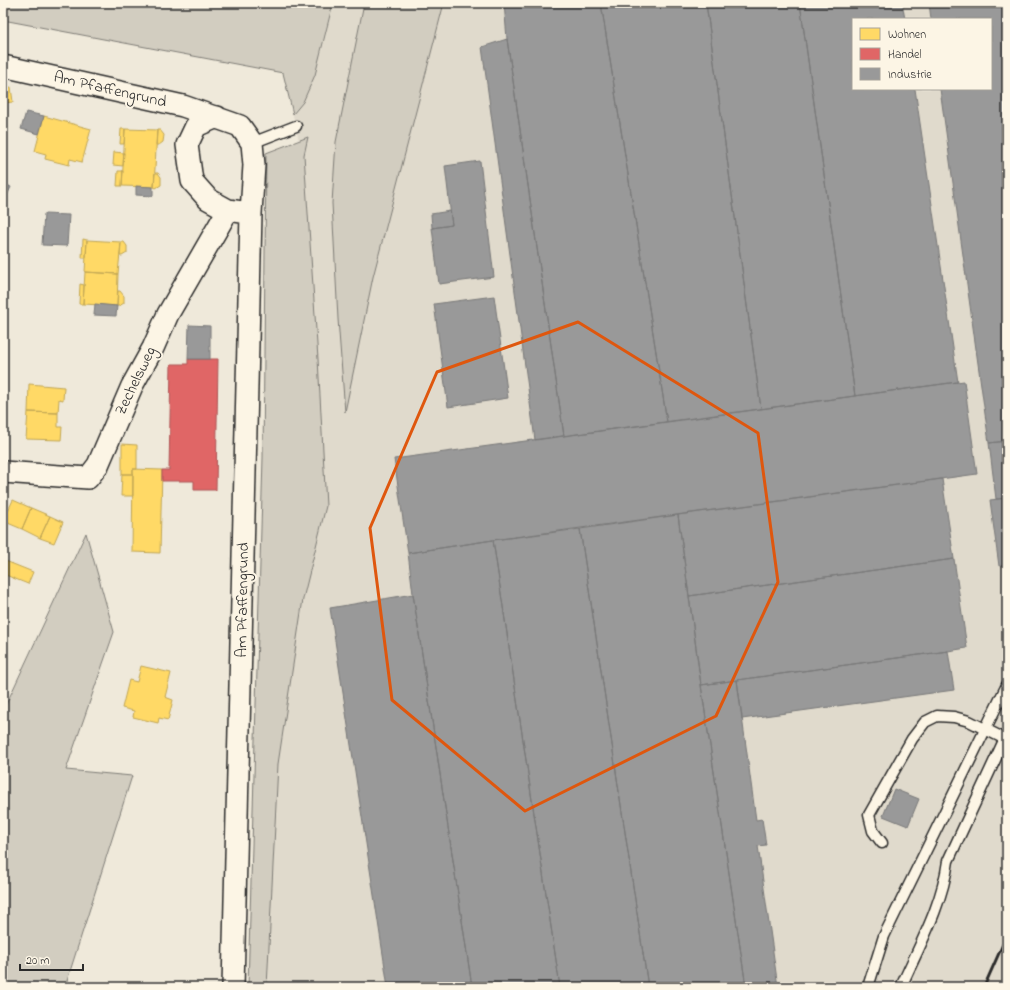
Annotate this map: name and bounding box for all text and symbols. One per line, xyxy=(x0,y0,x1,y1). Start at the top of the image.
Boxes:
legend xyxy=(852,18,992,90)
text: Wohnen xyxy=(888,26,926,44)
text: Handel xyxy=(888,46,922,64)
street label: Am Pfaffengrund xyxy=(51,65,169,115)
text: Industrie xyxy=(888,66,932,84)
street label: Zechelsweg xyxy=(109,343,163,419)
street label: Am Pfaffengrund xyxy=(230,542,256,658)
scale bar xyxy=(20,946,83,972)
text: 20 m xyxy=(26,952,49,970)

